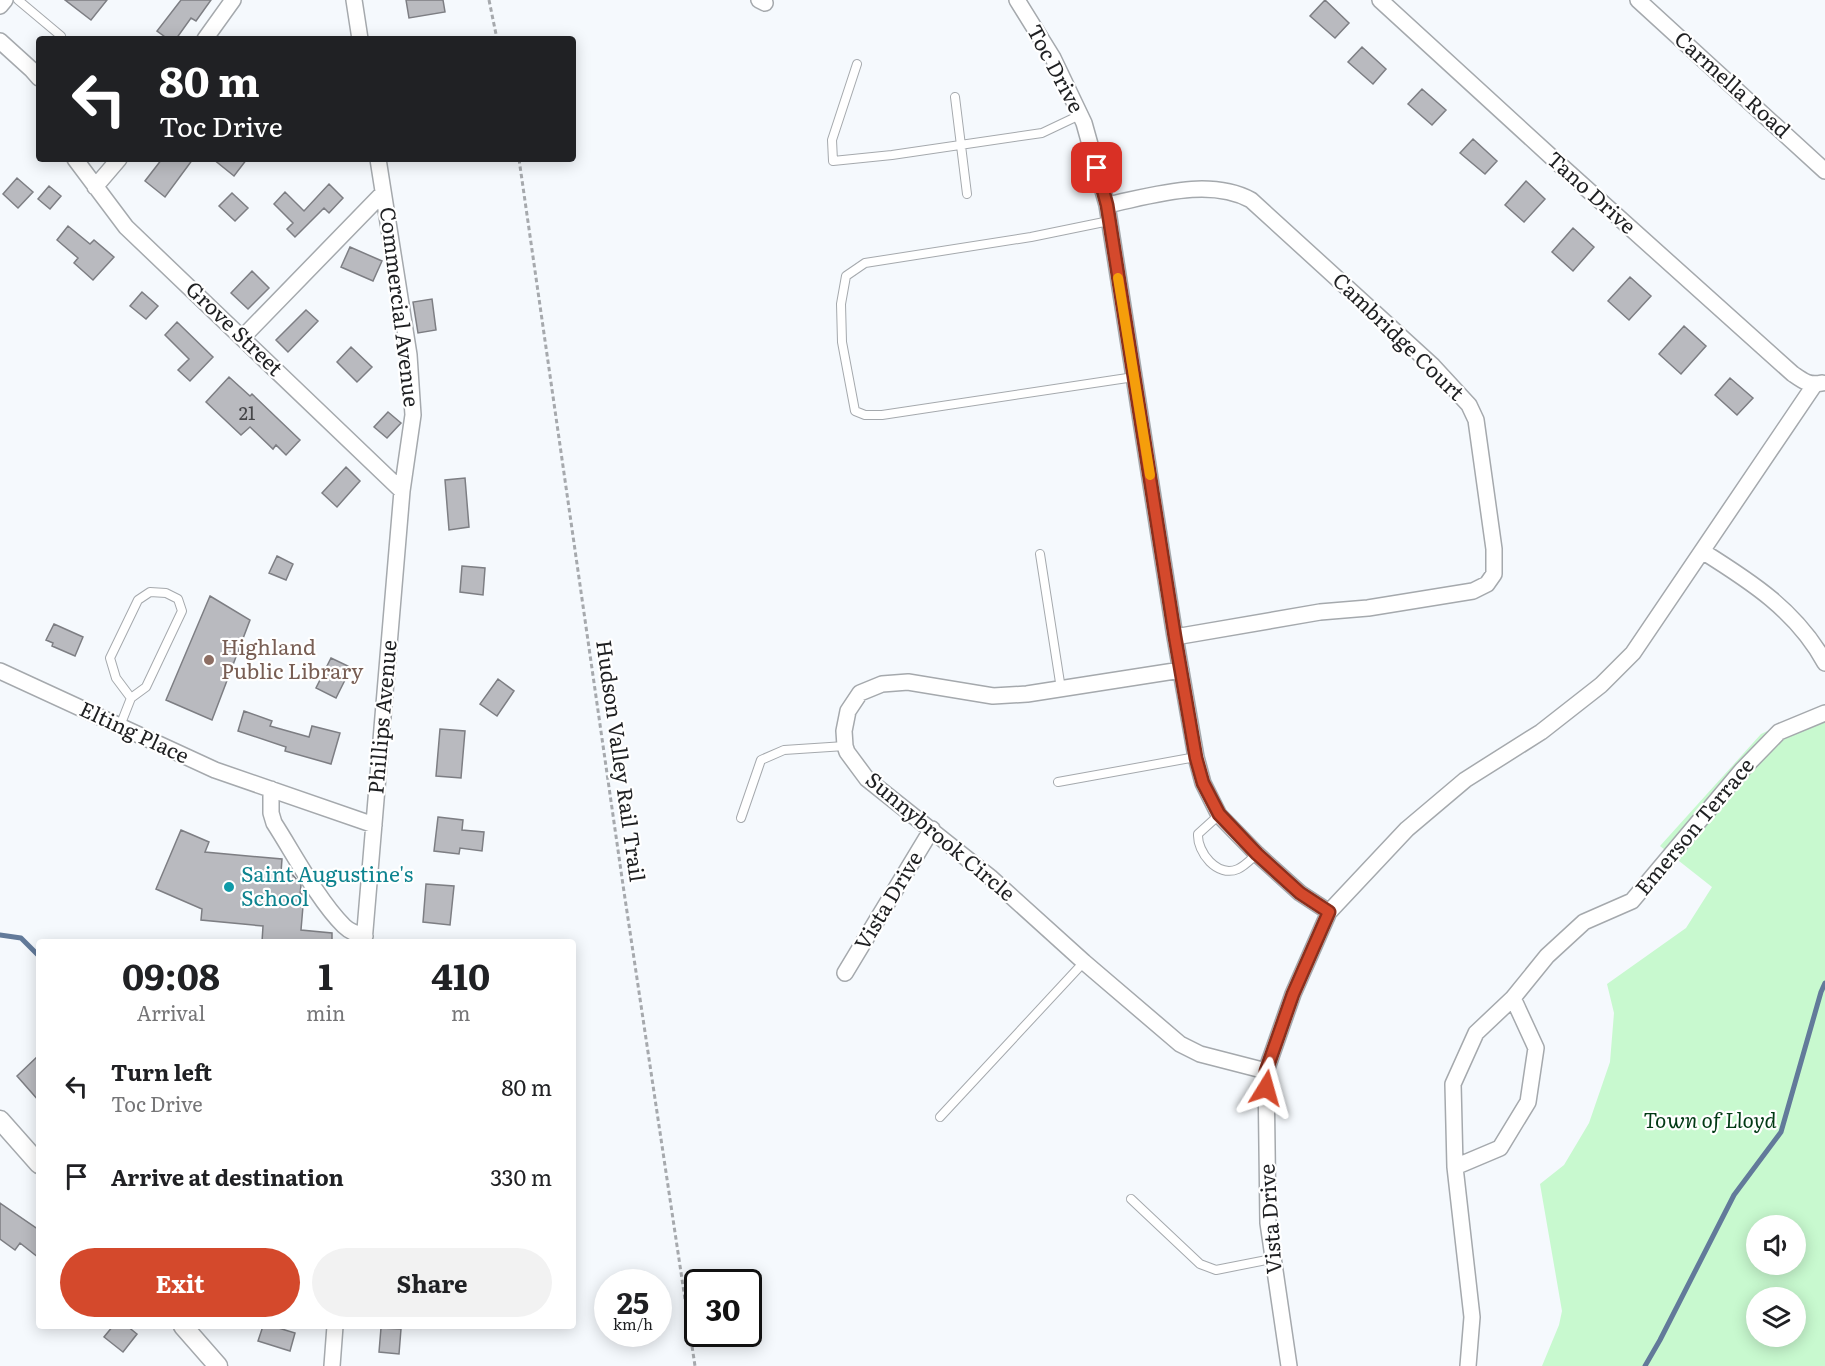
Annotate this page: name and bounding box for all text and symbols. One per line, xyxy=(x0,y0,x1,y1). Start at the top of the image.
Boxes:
street label: Toc Drive xyxy=(1021,18,1094,118)
street label: Carmella Road xyxy=(1669,22,1799,144)
text: 80 m xyxy=(159,48,260,110)
icon: left xyxy=(60,60,138,138)
text: Toc Drive xyxy=(159,105,283,145)
pin xyxy=(1071,142,1122,193)
street label: Tano Drive xyxy=(1541,143,1644,240)
icon: arrive xyxy=(1080,151,1113,184)
street label: Commercial Avenue xyxy=(374,205,429,409)
street label: Cambridge Court xyxy=(1327,264,1473,407)
street label: Grove Street xyxy=(180,273,292,382)
house number: 21 xyxy=(239,399,255,426)
place label: Highland Public Library xyxy=(221,630,364,685)
street label: Phillips Avenue xyxy=(358,638,403,795)
street label: Hudson Valley Rail Trail xyxy=(590,638,655,884)
marker: Highland Public Library xyxy=(202,653,216,667)
street label: Elting Place xyxy=(75,692,195,770)
street label: Emerson Terrace xyxy=(1626,750,1760,901)
street label: Sunnybrook Circle xyxy=(860,763,1023,907)
street label: Vista Drive xyxy=(845,844,929,955)
place label: Saint Augustine's School xyxy=(241,857,413,912)
marker: Saint Augustine's School xyxy=(222,880,236,894)
text: 09:08 xyxy=(122,948,220,1001)
text: 1 xyxy=(318,948,333,1001)
text: 410 xyxy=(431,948,490,1001)
text: Arrival xyxy=(137,997,205,1027)
text: min xyxy=(306,997,345,1027)
text: m xyxy=(451,997,470,1027)
text: Turn left xyxy=(111,1055,212,1088)
position arrow xyxy=(1234,1056,1298,1120)
icon: left xyxy=(60,1070,93,1103)
text: 80 m xyxy=(501,1070,552,1103)
text: Toc Drive xyxy=(111,1088,203,1118)
park label: Town of Lloyd xyxy=(1643,1103,1777,1134)
icon: arrive xyxy=(60,1160,93,1193)
text: Arrive at destination xyxy=(111,1160,344,1193)
text: 330 m xyxy=(490,1160,552,1193)
street label: Vista Drive xyxy=(1249,1163,1288,1275)
map controls xyxy=(1746,1215,1806,1347)
button: sound xyxy=(1746,1215,1806,1275)
button: Exit xyxy=(60,1248,300,1317)
button: Share xyxy=(312,1248,552,1317)
speed limit sign: 30 xyxy=(684,1269,762,1347)
text: 25 xyxy=(617,1279,649,1323)
button: layers xyxy=(1746,1287,1806,1347)
text: km/h xyxy=(613,1312,653,1335)

